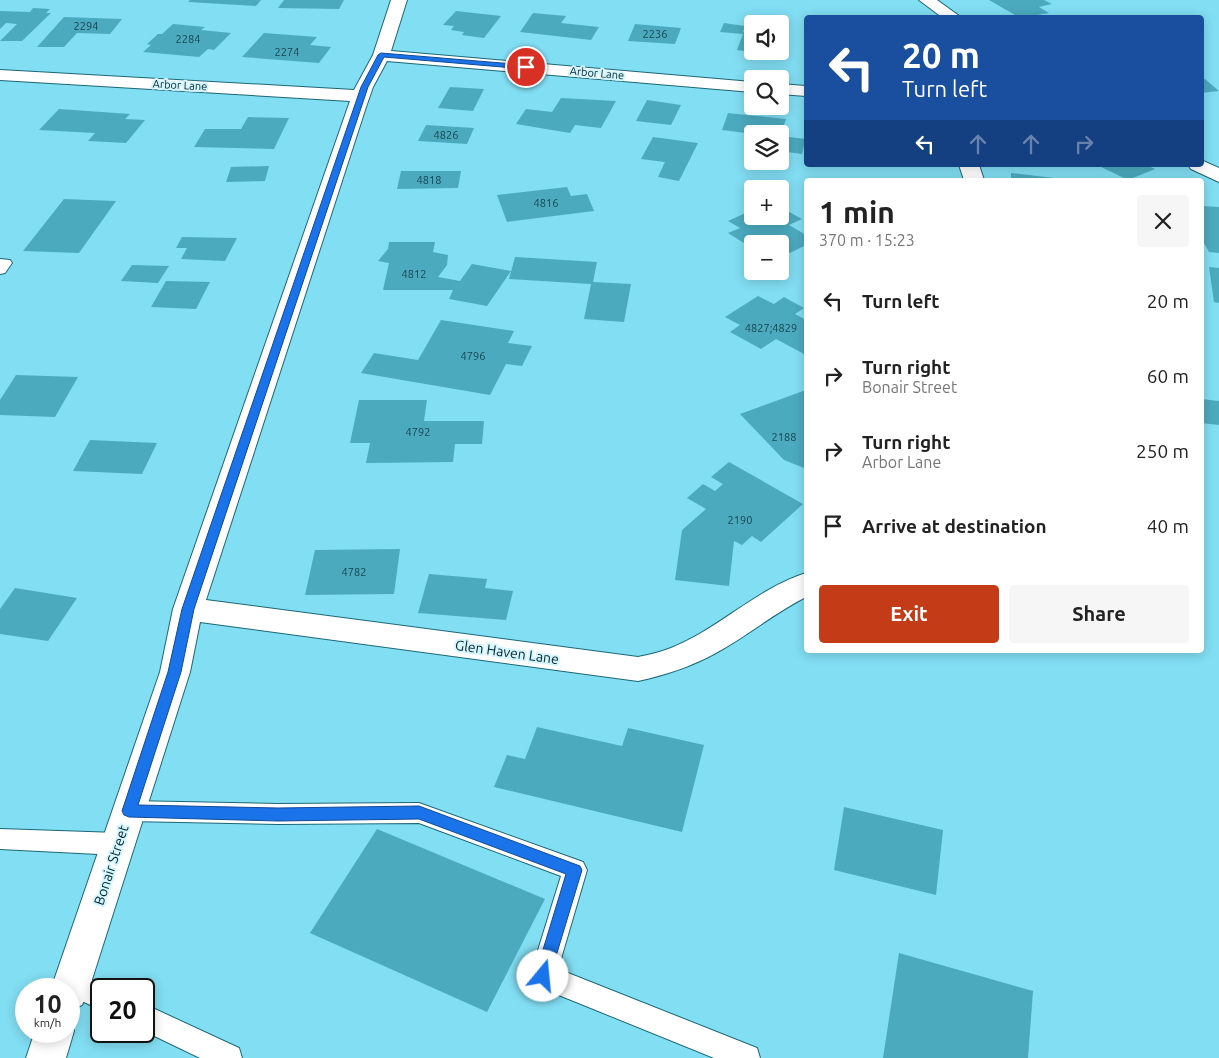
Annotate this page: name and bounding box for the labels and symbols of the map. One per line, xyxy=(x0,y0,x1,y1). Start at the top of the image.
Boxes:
house number: 2294 xyxy=(74,20,98,32)
house number: 2236 xyxy=(643,28,667,40)
house number: 2284 xyxy=(176,33,200,45)
house number: 2274 xyxy=(275,46,299,58)
pin xyxy=(505,46,547,88)
street label: Arbor Lane xyxy=(569,65,625,81)
street label: Arbor Lane xyxy=(152,78,208,92)
house number: 4826 xyxy=(434,129,458,141)
house number: 4818 xyxy=(417,174,441,186)
house number: 4816 xyxy=(534,197,558,209)
house number: 4812 xyxy=(402,268,426,280)
house number: 4827;4829 xyxy=(745,322,797,334)
house number: 4796 xyxy=(461,350,485,362)
house number: 4792 xyxy=(406,426,430,438)
house number: 2188 xyxy=(772,431,796,443)
house number: 2190 xyxy=(728,514,752,526)
house number: 4782 xyxy=(342,566,366,578)
street label: Glen Haven Lane xyxy=(454,637,560,667)
street label: Bonair Street xyxy=(91,822,132,907)
position arrow xyxy=(516,949,568,1001)
speed limit sign: 20 xyxy=(90,978,155,1043)

